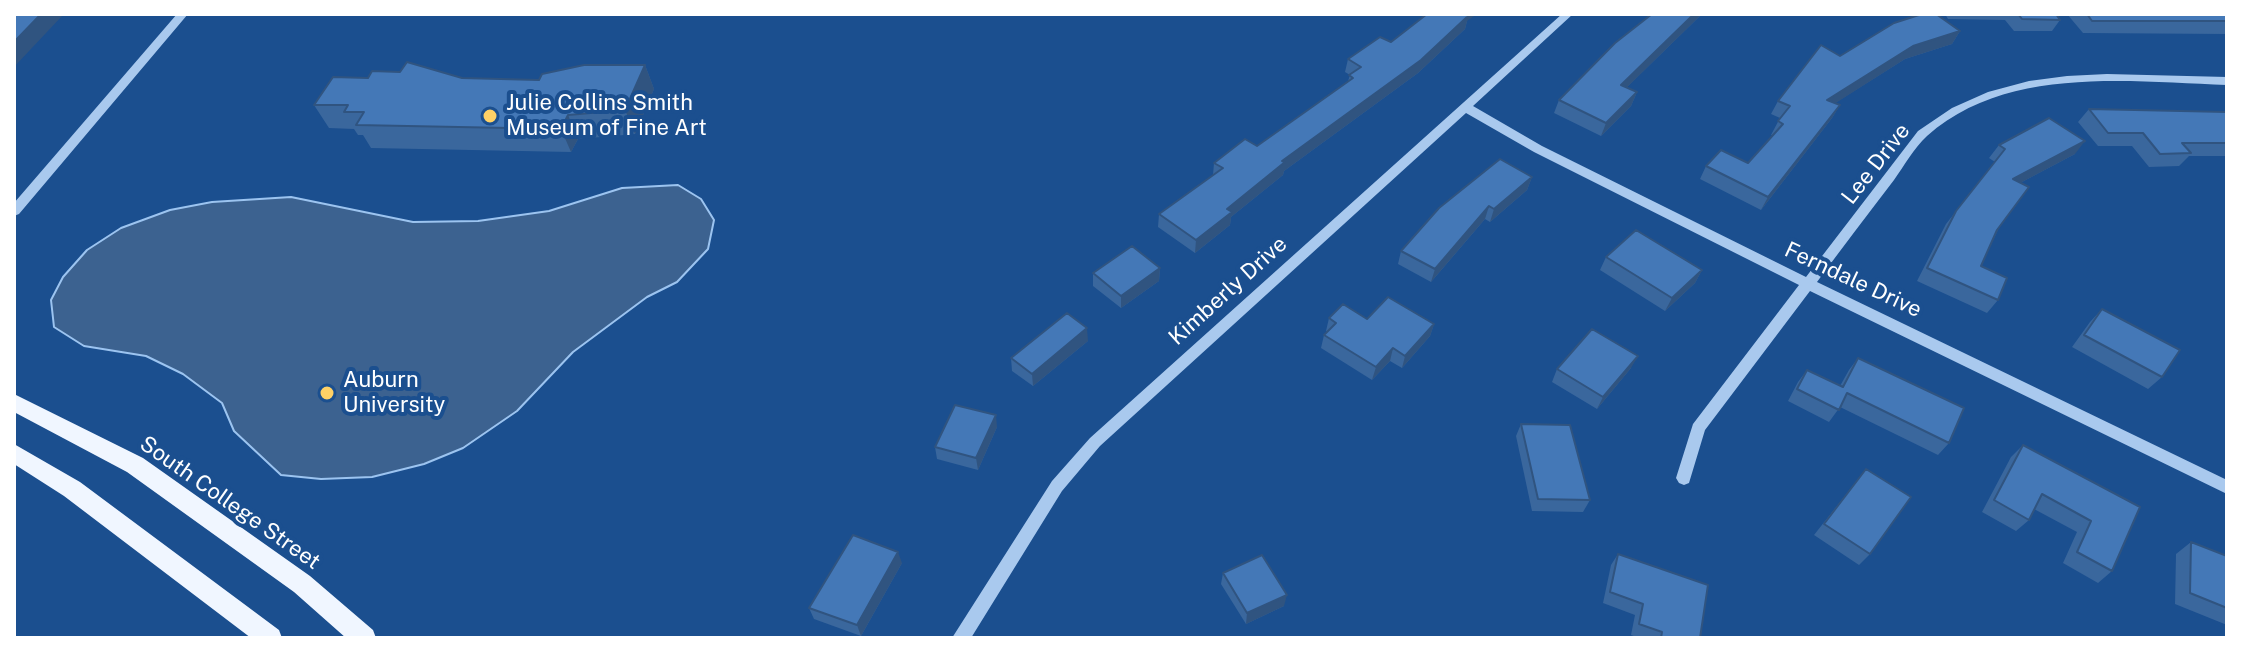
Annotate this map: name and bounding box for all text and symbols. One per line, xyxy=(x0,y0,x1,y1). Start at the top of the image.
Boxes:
place label: Julie Collins Smith Museum of Fine Art xyxy=(506,90,707,142)
marker: Julie Collins Smith Museum of Fine Art xyxy=(481,107,499,125)
street label: Lee Drive xyxy=(1836,118,1916,210)
street label: Kimberly Drive xyxy=(1164,231,1292,351)
street label: Ferndale Drive xyxy=(1780,237,1926,323)
place label: Auburn University xyxy=(343,367,445,418)
marker: Auburn University xyxy=(318,384,336,402)
street label: South College Street xyxy=(135,431,325,575)

